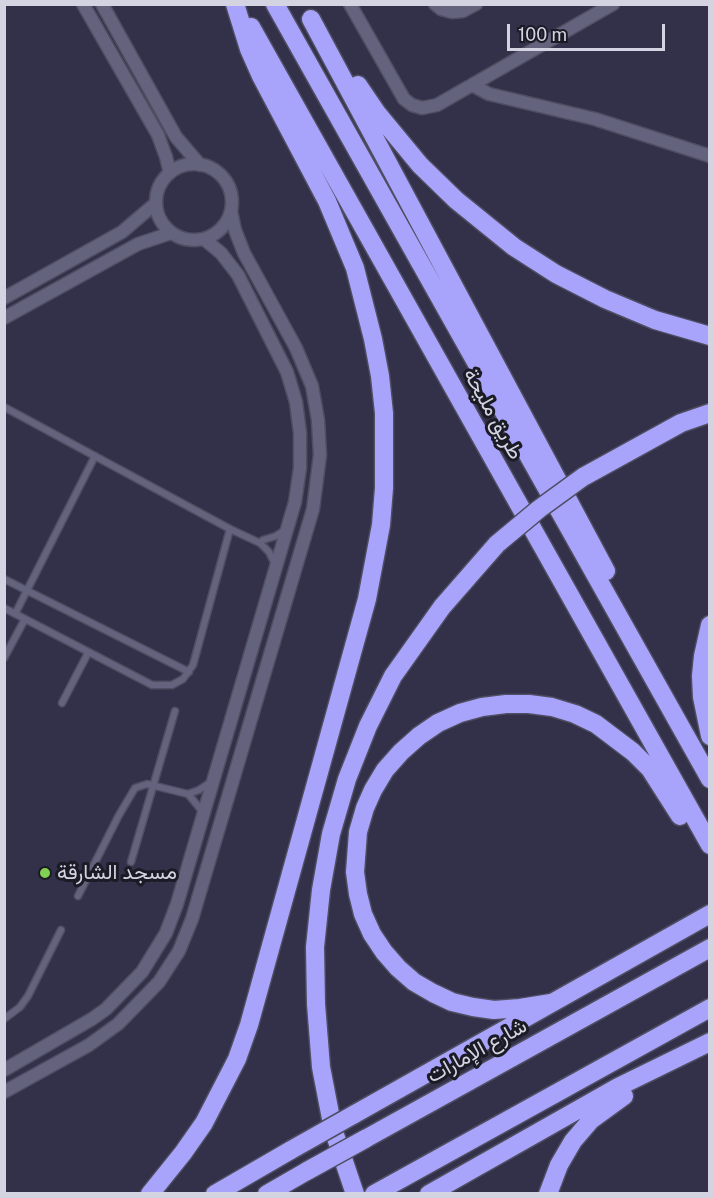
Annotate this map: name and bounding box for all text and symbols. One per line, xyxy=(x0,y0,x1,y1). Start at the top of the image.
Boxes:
scale bar xyxy=(510,12,668,50)
text: 100 m xyxy=(518,24,567,45)
street label: طريق مليحة xyxy=(458,364,528,464)
place label: مسجد الشارقة xyxy=(57,860,177,886)
marker: مسجد الشارقة xyxy=(38,866,52,880)
street label: شارع الإمارات xyxy=(423,1013,531,1089)

